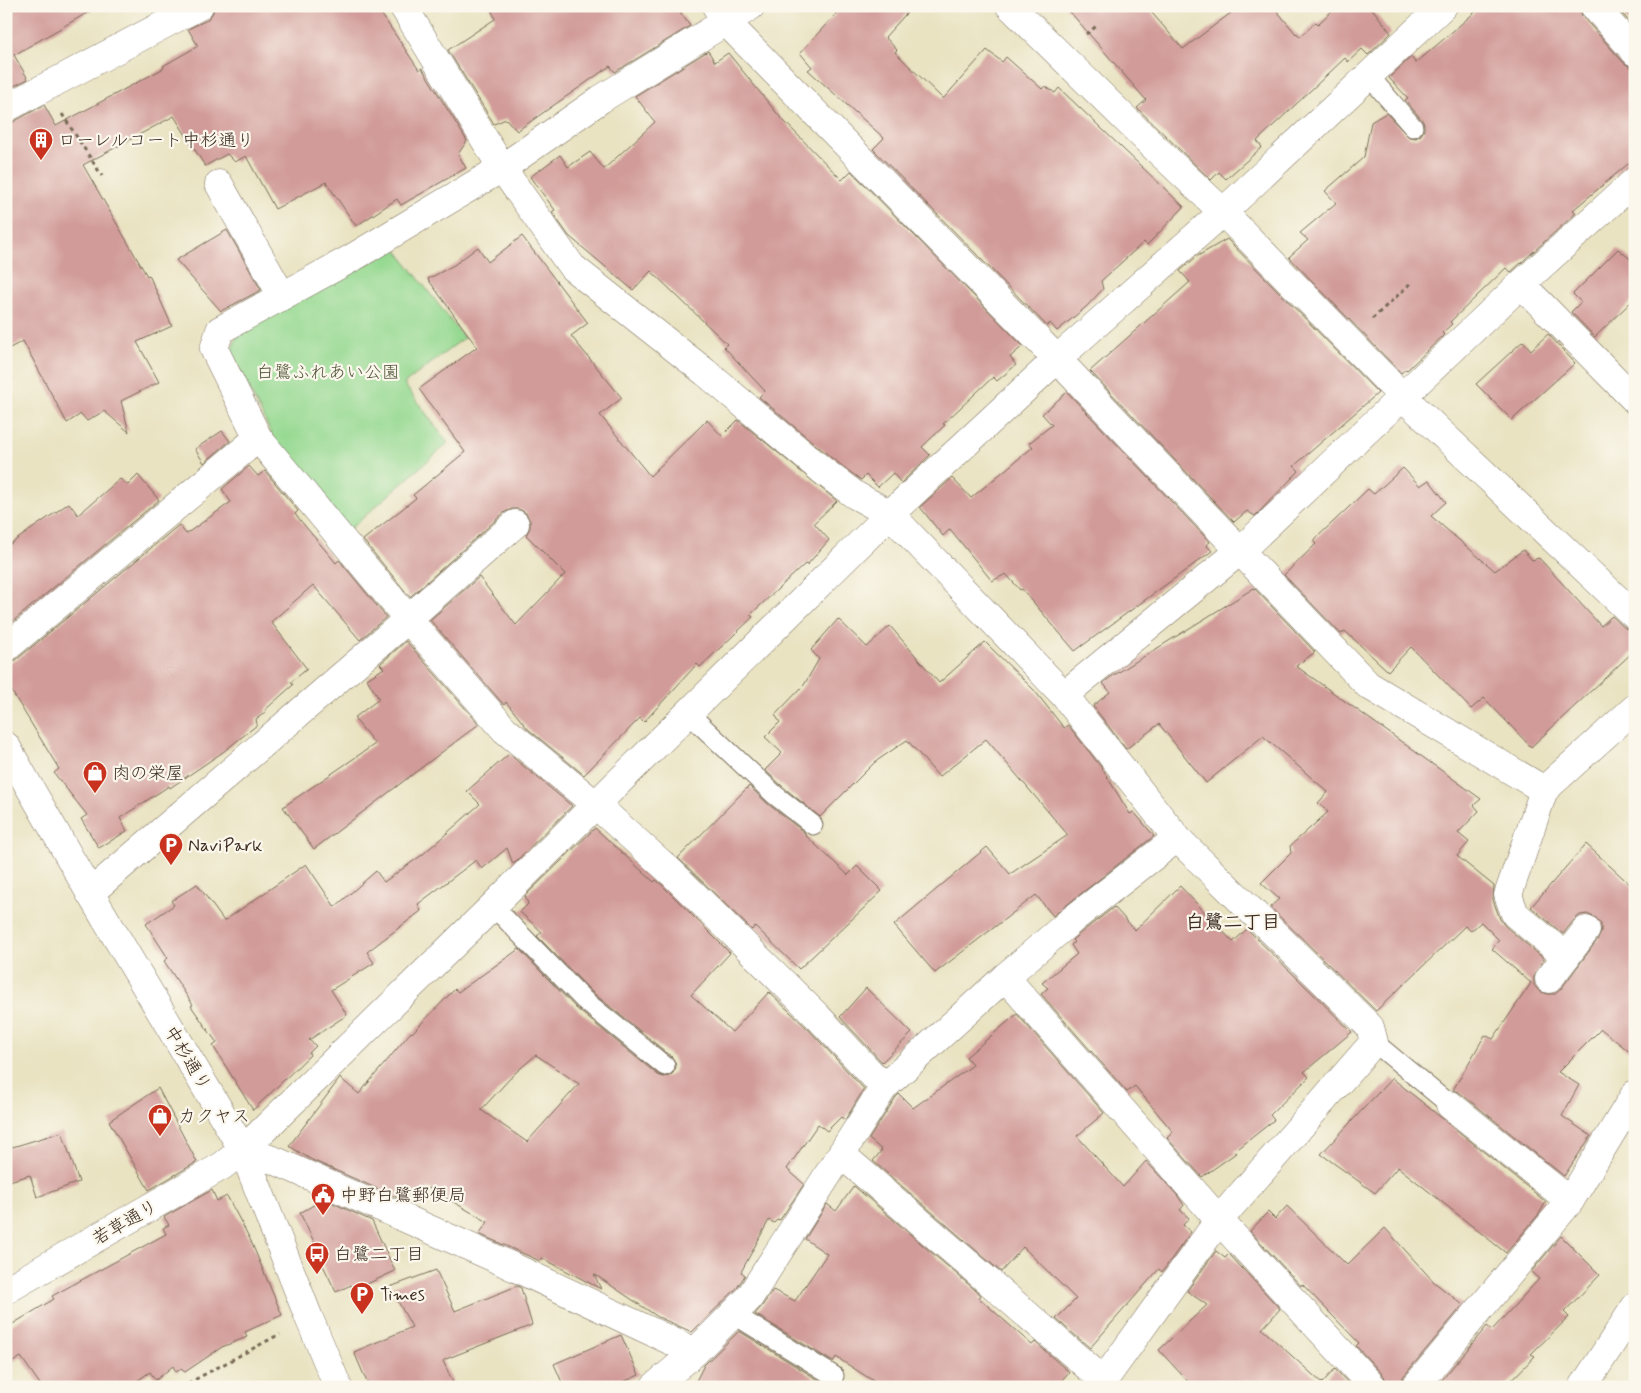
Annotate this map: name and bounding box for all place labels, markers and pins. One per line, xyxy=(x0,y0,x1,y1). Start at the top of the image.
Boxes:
building icon: ローレルコート中杉通り xyxy=(28,127,54,161)
place label: ローレルコート中杉通り xyxy=(58,129,254,153)
shop icon: 肉の栄屋 xyxy=(82,760,108,794)
place label: 肉の栄屋 xyxy=(112,762,184,786)
parking icon: NaviPark xyxy=(158,832,184,866)
place label: NaviPark xyxy=(188,834,263,858)
shop icon: カクヤス xyxy=(147,1103,173,1137)
place label: カクヤス xyxy=(178,1105,250,1129)
public building icon: 中野白鷺郵便局 xyxy=(310,1182,336,1216)
place label: 中野白鷺郵便局 xyxy=(340,1184,466,1208)
bus stop icon: 白鷺二丁目 xyxy=(304,1241,330,1275)
place label: 白鷺二丁目 xyxy=(334,1243,424,1267)
parking icon: Times xyxy=(349,1281,375,1315)
place label: Times xyxy=(380,1283,425,1307)

